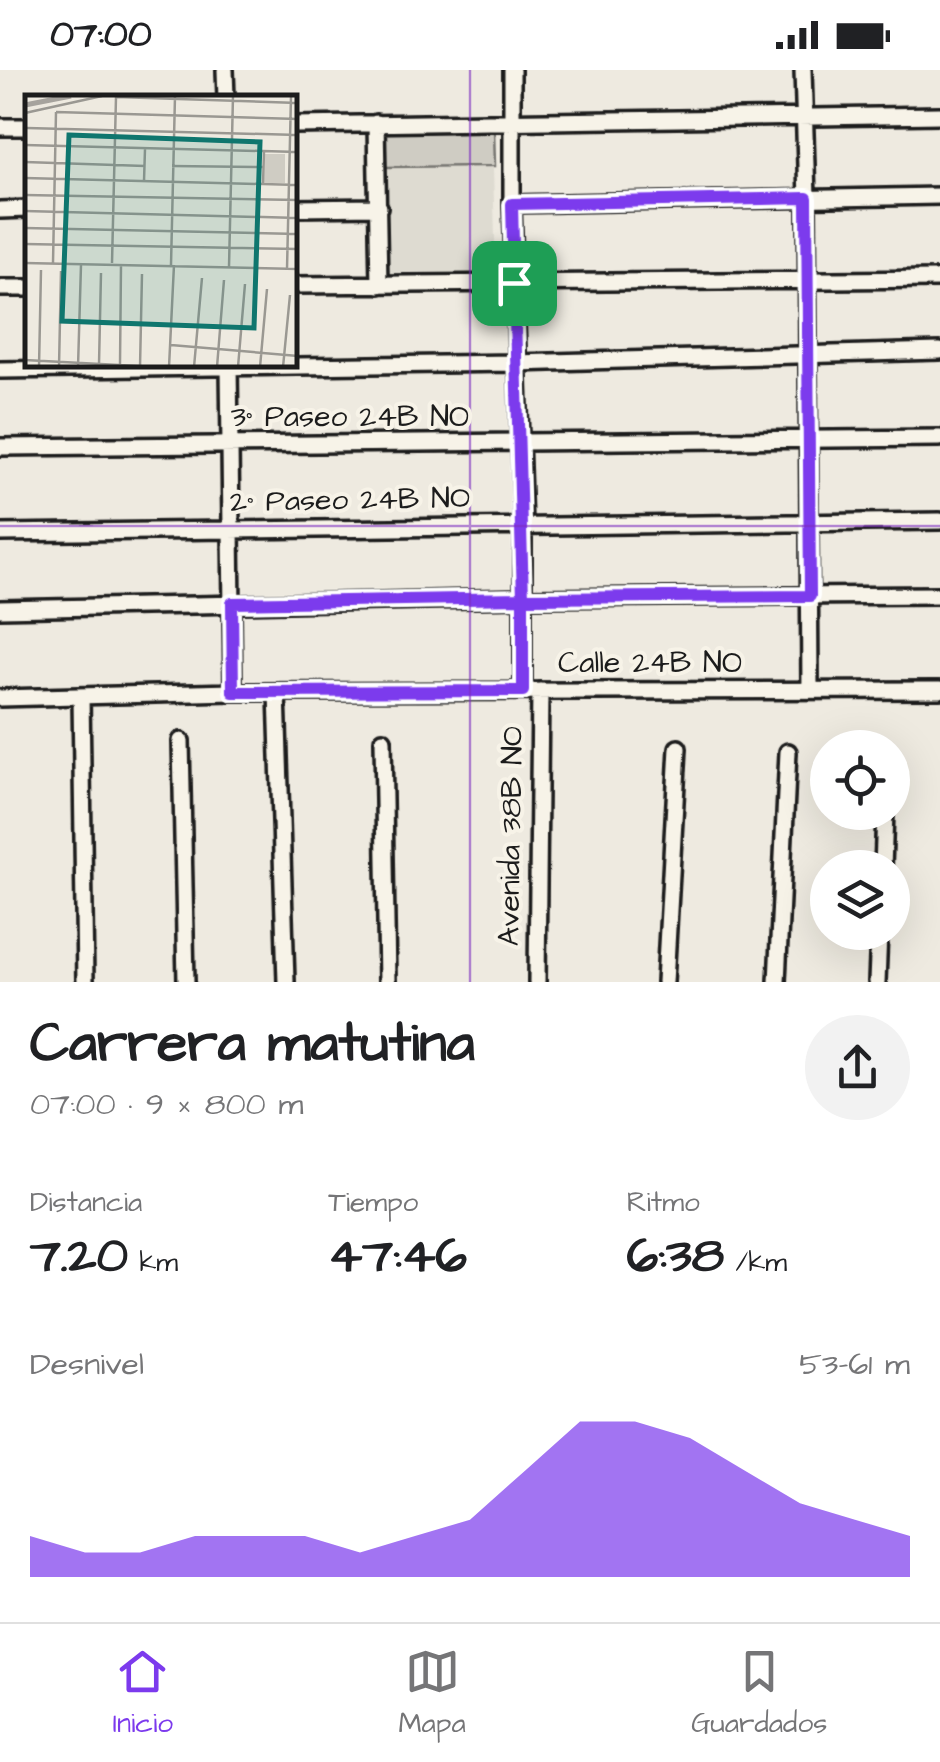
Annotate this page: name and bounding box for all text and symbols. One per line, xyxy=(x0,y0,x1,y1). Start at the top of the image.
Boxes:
text: 07:00 xyxy=(50,9,152,61)
inset map xyxy=(25,95,298,368)
pin xyxy=(472,241,557,326)
icon: arrive xyxy=(487,256,542,311)
street label: 3° Paseo 24B NO xyxy=(231,396,469,438)
street label: 2° Paseo 24B NO xyxy=(230,477,470,523)
street label: Calle 24B NO xyxy=(558,642,742,684)
street label: Avenida 38B NO xyxy=(488,726,534,946)
map controls xyxy=(810,730,910,950)
button: locate xyxy=(810,730,910,830)
button: layers xyxy=(810,850,910,950)
text: Carrera matutina xyxy=(30,1006,475,1082)
button: share xyxy=(805,1015,910,1120)
text: 07:00 · 9 × 800 m xyxy=(30,1082,303,1127)
text: Distancia xyxy=(30,1183,142,1222)
text: Tiempo xyxy=(328,1183,418,1222)
text: Ritmo xyxy=(627,1183,700,1222)
text: 7.20 xyxy=(30,1222,128,1291)
text: 47:46 xyxy=(328,1222,467,1291)
text: 6:38 xyxy=(627,1222,724,1291)
text: km xyxy=(128,1243,178,1282)
text: /km xyxy=(724,1243,787,1282)
text: Desnivel xyxy=(30,1342,144,1387)
text: 53–61 m xyxy=(799,1342,910,1387)
tab: Inicio xyxy=(113,1644,173,1743)
tab: Mapa xyxy=(398,1644,466,1743)
tab: Guardados xyxy=(691,1644,827,1743)

